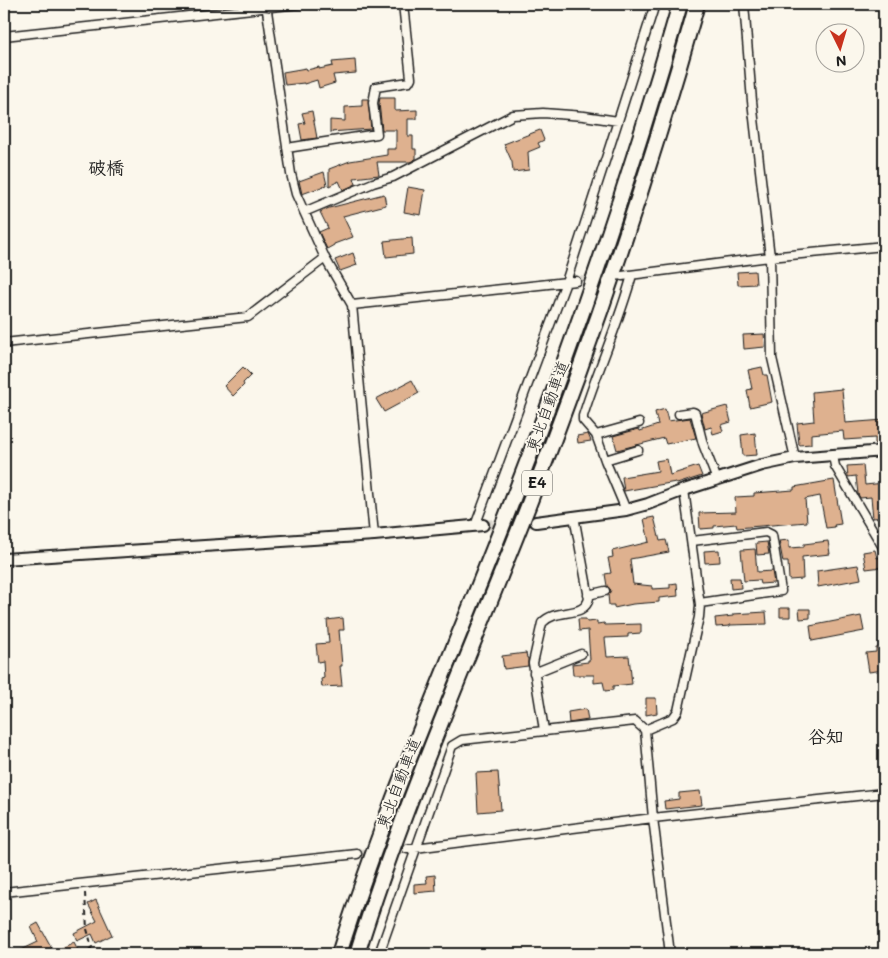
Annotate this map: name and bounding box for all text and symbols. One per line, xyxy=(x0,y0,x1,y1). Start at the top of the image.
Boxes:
north arrow xyxy=(816,22,866,72)
text: N xyxy=(835,52,847,71)
district label: 破橋 xyxy=(88,155,124,179)
street label: 東北自動車道 xyxy=(520,357,573,455)
road number: E4 xyxy=(522,470,552,496)
district label: 谷知 xyxy=(808,724,844,748)
street label: 東北自動車道 xyxy=(371,734,425,831)

